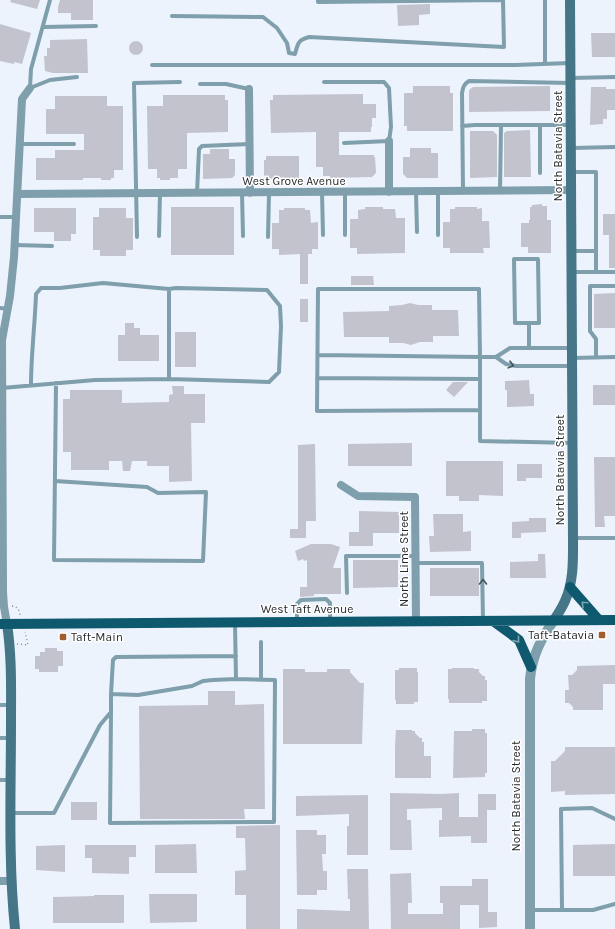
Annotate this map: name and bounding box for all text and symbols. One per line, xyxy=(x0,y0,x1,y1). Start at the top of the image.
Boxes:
street label: North Batavia Street xyxy=(551,90,565,201)
street label: West Grove Avenue xyxy=(242,174,346,188)
one-way arrow xyxy=(508,360,514,368)
street label: North Batavia Street xyxy=(553,414,567,525)
street label: North Lime Street xyxy=(397,510,411,607)
one-way arrow xyxy=(479,579,487,585)
one-way arrow xyxy=(581,601,589,608)
street label: West Taft Avenue xyxy=(261,602,353,616)
place label: Taft-Batavia xyxy=(528,628,594,642)
place label: Taft-Main xyxy=(71,630,123,644)
marker: Taft-Batavia xyxy=(597,630,607,640)
marker: Taft-Main xyxy=(58,632,68,642)
one-way arrow xyxy=(512,635,519,643)
street label: North Batavia Street xyxy=(509,740,523,851)

